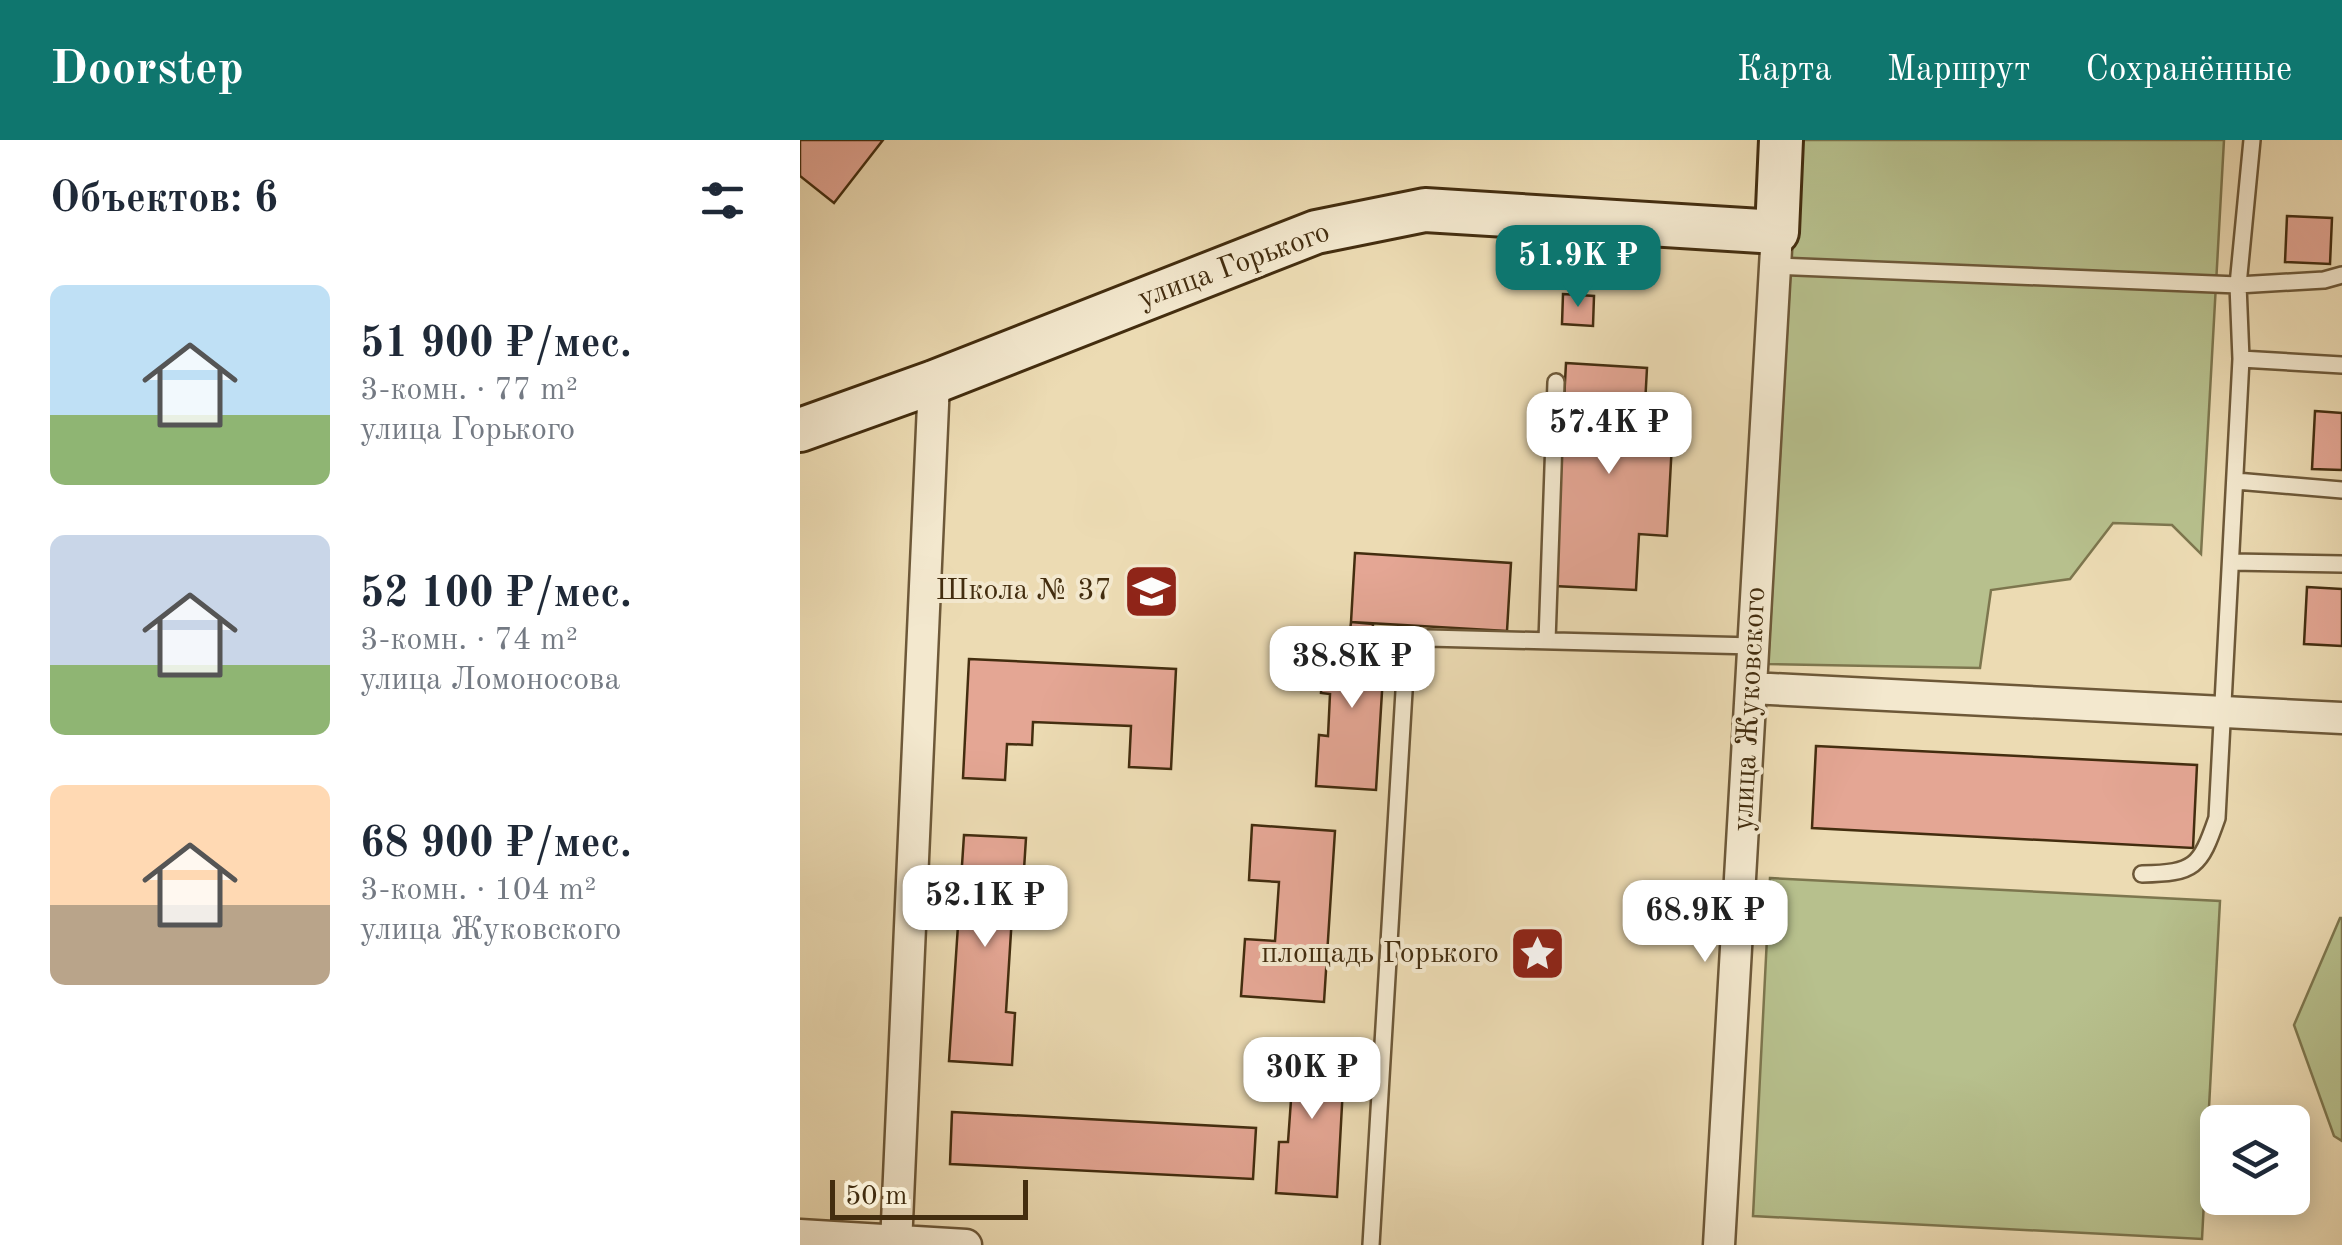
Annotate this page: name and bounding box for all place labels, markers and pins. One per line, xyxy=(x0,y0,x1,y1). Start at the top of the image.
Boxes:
pin: 51.9K ₽ xyxy=(1486,225,1670,310)
pin: 57.4K ₽ xyxy=(1517,392,1701,477)
school or university icon: Школа № 37 xyxy=(1121,561,1181,621)
place label: Школа № 37 xyxy=(935,576,1112,606)
pin: 38.8K ₽ xyxy=(1260,626,1444,711)
pin: 52.1K ₽ xyxy=(893,865,1077,950)
pin: 68.9K ₽ xyxy=(1613,880,1797,965)
place icon: площадь Горького xyxy=(1508,924,1568,984)
place label: площадь Горького xyxy=(1261,939,1499,969)
pin: 30K ₽ xyxy=(1242,1037,1382,1122)

